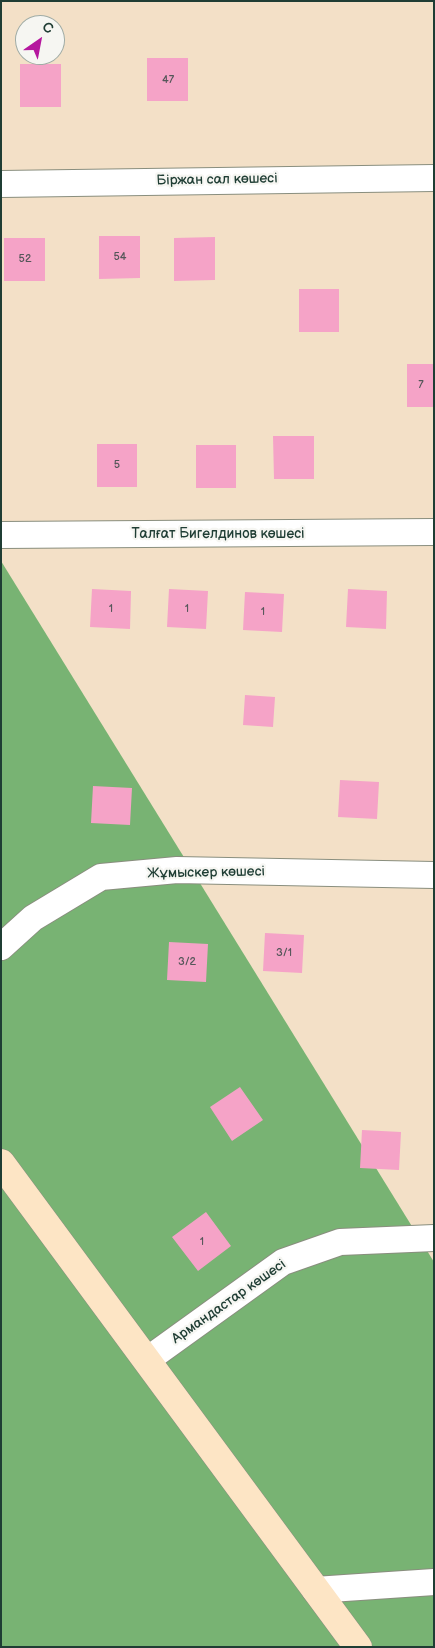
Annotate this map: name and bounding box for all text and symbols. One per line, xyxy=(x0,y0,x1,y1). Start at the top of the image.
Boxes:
north arrow xyxy=(15,15,65,65)
text: С xyxy=(39,18,57,38)
house number: 47 xyxy=(162,73,174,87)
street label: Біржан сал көшесі xyxy=(156,171,278,189)
house number: 54 xyxy=(113,250,127,264)
house number: 52 xyxy=(19,252,31,266)
house number: 7 xyxy=(418,378,424,392)
house number: 5 xyxy=(114,458,120,472)
street label: Талғат Бигелдинов көшесі xyxy=(131,526,305,542)
house number: 1 xyxy=(109,602,113,616)
house number: 1 xyxy=(185,602,189,616)
house number: 1 xyxy=(261,605,265,619)
street label: Жұмыскер көшесі xyxy=(147,864,265,882)
house number: 3/1 xyxy=(276,946,292,960)
house number: 3/2 xyxy=(178,955,196,969)
house number: 1 xyxy=(200,1235,204,1249)
street label: Армандастар көшесі xyxy=(169,1256,289,1348)

